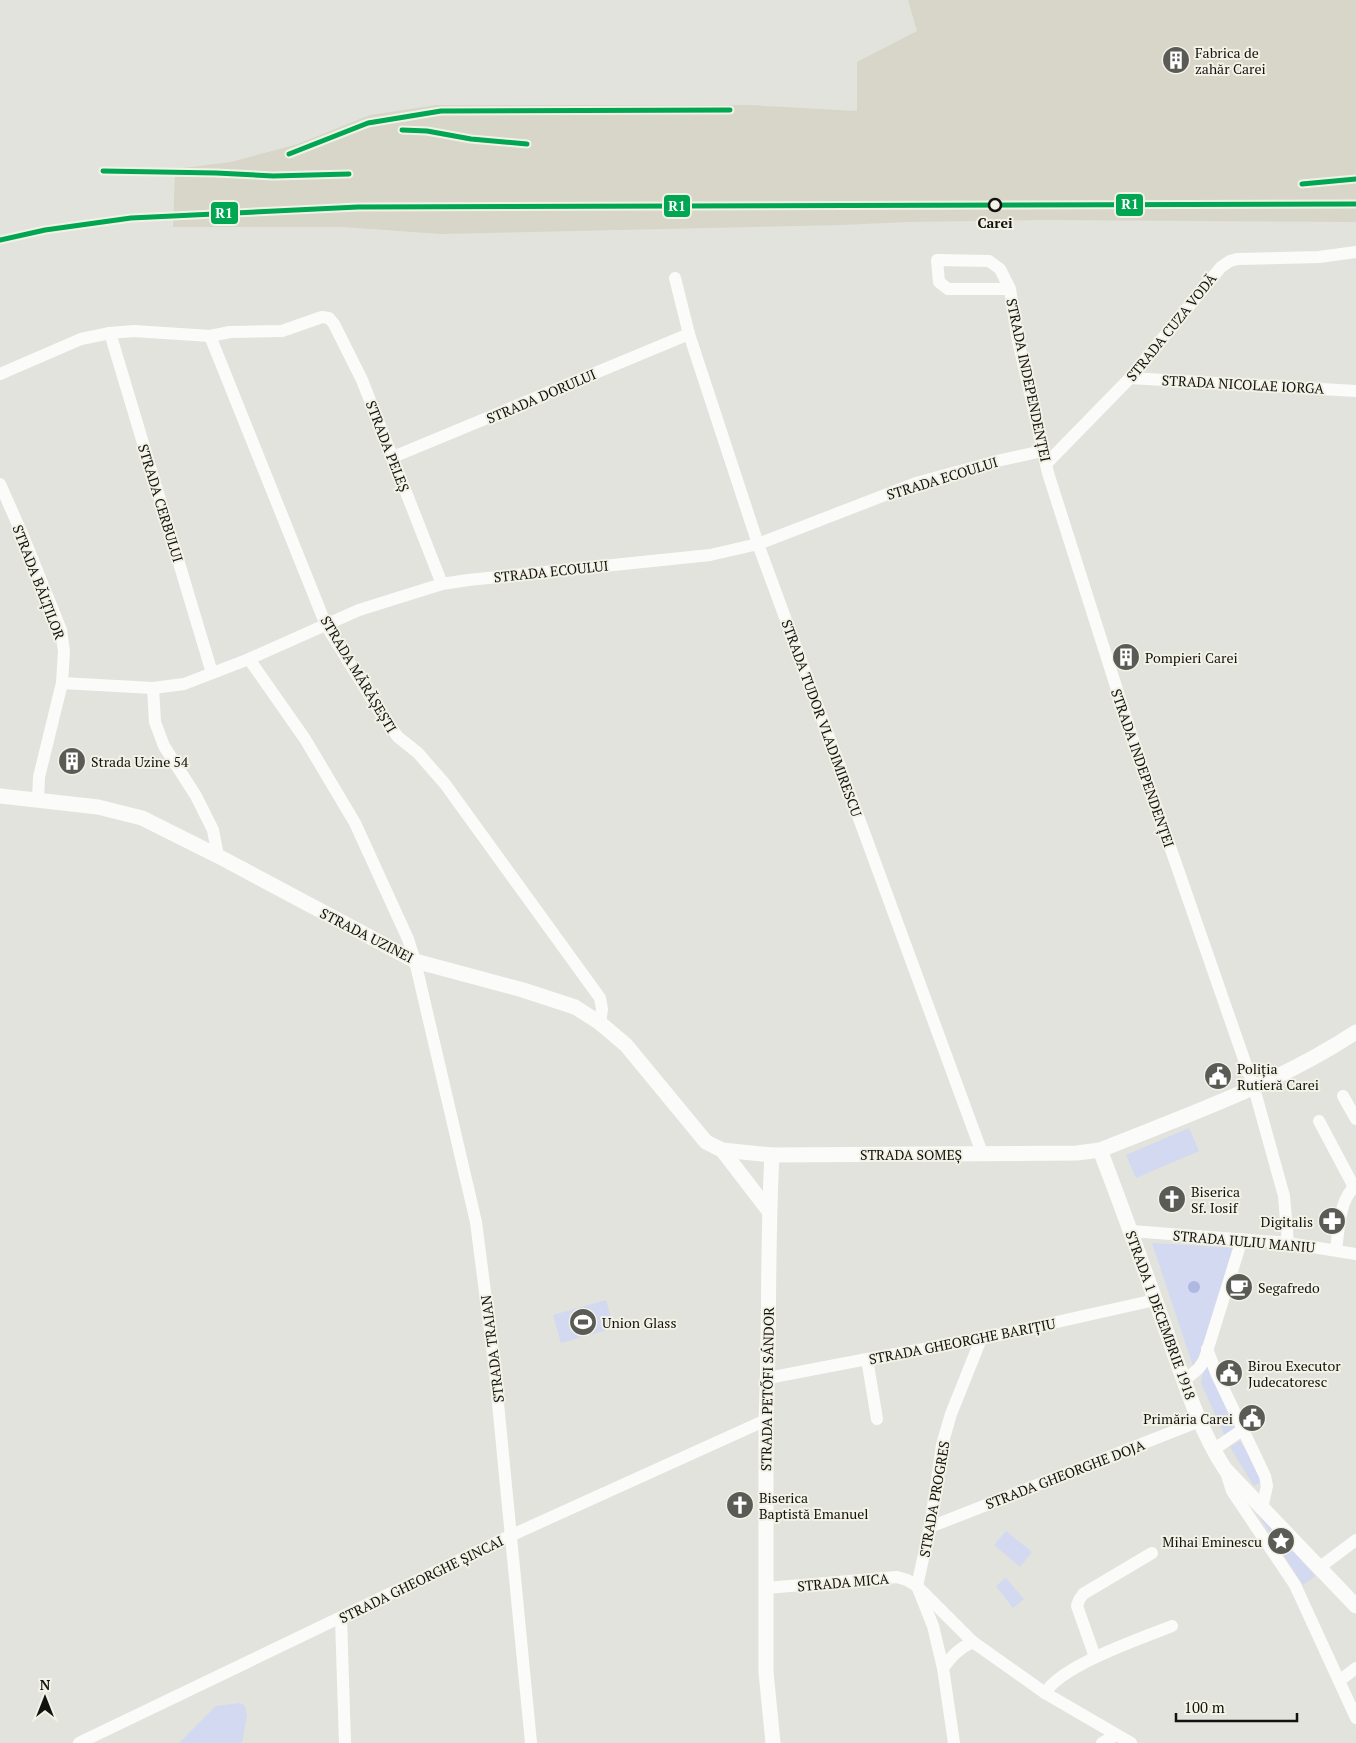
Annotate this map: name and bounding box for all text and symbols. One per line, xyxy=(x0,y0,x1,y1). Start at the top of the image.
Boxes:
place label: Fabrica de zahăr Carei xyxy=(1195,43,1266,78)
building icon: Fabrica de zahăr Carei xyxy=(1161,45,1191,75)
line badge: R1 xyxy=(1115,193,1144,217)
line badge: R1 xyxy=(663,194,691,218)
text: R1 xyxy=(1121,194,1139,213)
text: R1 xyxy=(668,196,686,215)
marker: Carei xyxy=(988,198,1002,212)
line badge: R1 xyxy=(210,201,239,225)
text: R1 xyxy=(215,203,233,222)
place label: Carei xyxy=(977,213,1013,232)
street label: STRADA CUZA VODĂ xyxy=(1122,269,1221,385)
street label: STRADA INDEPENDENȚEI xyxy=(1002,297,1056,463)
street label: STRADA DORULUI xyxy=(483,364,599,428)
street label: STRADA NICOLAE IORGA xyxy=(1161,370,1325,398)
street label: STRADA PELEȘ xyxy=(362,398,414,494)
street label: STRADA CERBULUI xyxy=(134,442,188,564)
street label: STRADA ECOULUI xyxy=(884,452,1000,504)
street label: STRADA BĂLȚILOR xyxy=(8,522,70,642)
street label: STRADA ECOULUI xyxy=(493,556,609,586)
street label: STRADA MĂRĂȘEȘTI xyxy=(316,612,402,736)
street label: STRADA TUDOR VLADIMIRESCU xyxy=(777,617,867,820)
building icon: Pompieri Carei xyxy=(1111,642,1141,672)
place label: Pompieri Carei xyxy=(1145,648,1238,667)
street label: STRADA INDEPENDENȚEI xyxy=(1107,686,1179,850)
building icon: Strada Uzine 54 xyxy=(57,746,87,776)
place label: Strada Uzine 54 xyxy=(91,752,189,771)
street label: STRADA UZINEI xyxy=(317,903,417,967)
place label: Poliția Rutieră Carei xyxy=(1237,1059,1319,1094)
public building icon: Poliția Rutieră Carei xyxy=(1203,1061,1233,1091)
street label: STRADA SOMEȘ xyxy=(860,1145,962,1164)
place label: Biserica Sf. Iosif xyxy=(1191,1182,1240,1217)
church icon: Biserica Sf. Iosif xyxy=(1157,1184,1187,1214)
pharmacy icon: Digitalis xyxy=(1317,1206,1347,1236)
place label: Digitalis xyxy=(1261,1212,1313,1231)
street label: STRADA IULIU MANIU xyxy=(1172,1225,1316,1257)
street label: STRADA 1 DECEMBRIE 1918 xyxy=(1122,1228,1200,1402)
cafe icon: Segafredo xyxy=(1224,1272,1254,1302)
place label: Segafredo xyxy=(1258,1278,1320,1297)
street label: STRADA TRAIAN xyxy=(476,1294,508,1404)
sports icon: Union Glass xyxy=(568,1307,598,1337)
street label: STRADA PETŐFI SÁNDOR xyxy=(756,1307,778,1471)
place label: Union Glass xyxy=(602,1313,676,1332)
street label: STRADA GHEORGHE BARIȚIU xyxy=(867,1313,1058,1368)
place label: Birou Executor Judecatoresc xyxy=(1248,1356,1341,1391)
public building icon: Birou Executor Judecatoresc xyxy=(1214,1358,1244,1388)
public building icon: Primăria Carei xyxy=(1237,1403,1267,1433)
place label: Primăria Carei xyxy=(1143,1409,1233,1428)
street label: STRADA GHEORGHE DOJA xyxy=(983,1435,1148,1513)
street label: STRADA PROGRES xyxy=(914,1439,954,1559)
place label: Biserica Baptistă Emanuel xyxy=(759,1488,869,1523)
church icon: Biserica Baptistă Emanuel xyxy=(725,1490,755,1520)
place icon: Mihai Eminescu xyxy=(1266,1526,1296,1556)
street label: STRADA GHEORGHE ȘINCAI xyxy=(336,1531,506,1627)
place label: Mihai Eminescu xyxy=(1162,1532,1262,1551)
street label: STRADA MICA xyxy=(796,1568,890,1595)
north arrow xyxy=(20,1673,70,1723)
text: N xyxy=(40,1675,51,1694)
scale bar xyxy=(1176,1690,1297,1722)
text: 100 m xyxy=(1184,1697,1225,1717)

